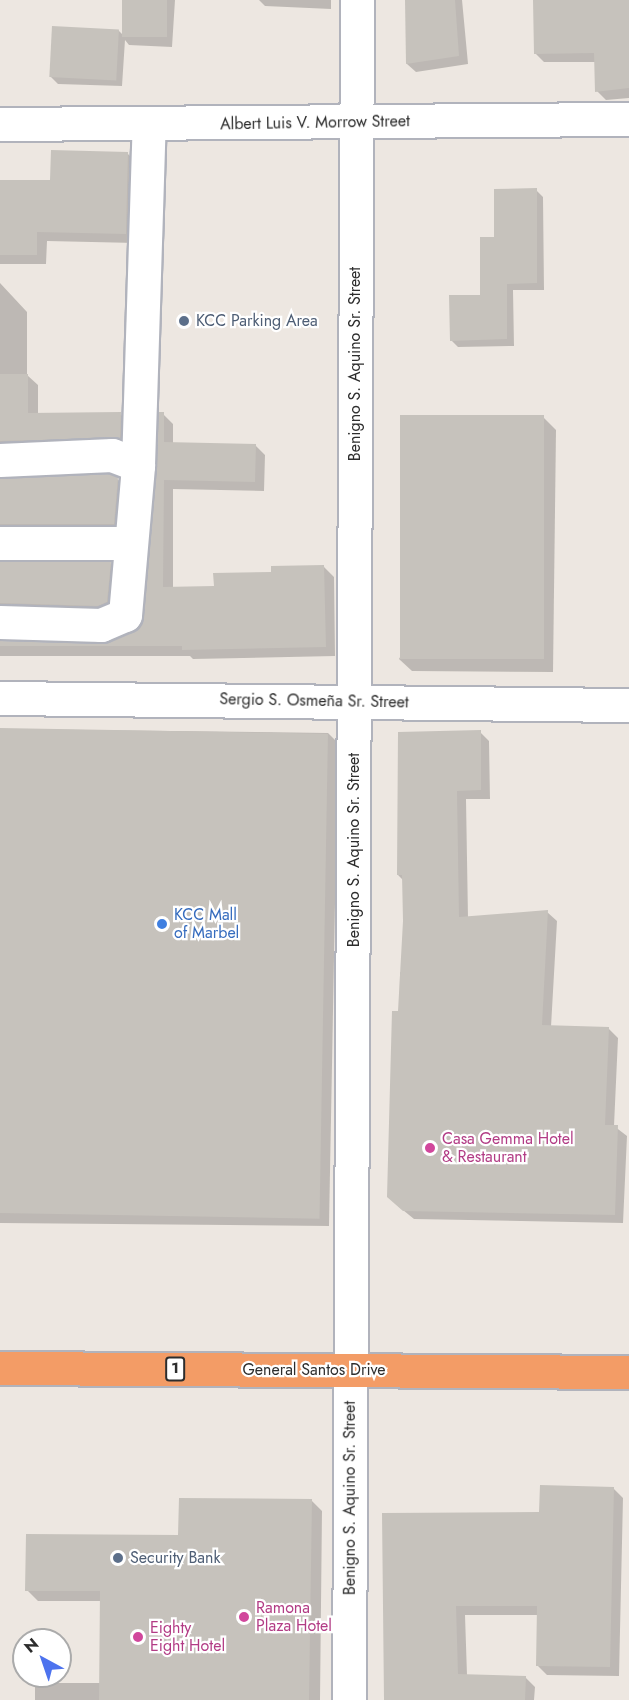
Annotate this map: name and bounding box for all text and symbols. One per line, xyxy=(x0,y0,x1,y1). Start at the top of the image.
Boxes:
street label: Albert Luis V. Morrow Street xyxy=(220,112,410,134)
street label: Benigno S. Aquino Sr. Street xyxy=(345,267,365,461)
place label: KCC Parking Area xyxy=(196,311,318,331)
marker: KCC Parking Area xyxy=(177,314,191,328)
street label: Sergio S. Osmeña Sr. Street xyxy=(219,690,409,712)
street label: Benigno S. Aquino Sr. Street xyxy=(344,753,364,947)
place label: KCC Mall of Marbel xyxy=(174,905,239,943)
marker: KCC Mall of Marbel xyxy=(155,917,169,931)
place label: Casa Gemma Hotel & Restaurant xyxy=(442,1129,574,1167)
marker: Casa Gemma Hotel & Restaurant xyxy=(423,1141,437,1155)
road number: 1 xyxy=(164,1357,186,1381)
street label: General Santos Drive xyxy=(242,1360,386,1380)
street label: Benigno S. Aquino Sr. Street xyxy=(340,1401,360,1595)
place label: Security Bank xyxy=(130,1548,220,1568)
marker: Security Bank xyxy=(111,1551,125,1565)
place label: Ramona Plaza Hotel xyxy=(256,1598,332,1636)
marker: Ramona Plaza Hotel xyxy=(237,1610,251,1624)
place label: Eighty Eight Hotel xyxy=(150,1618,225,1656)
north arrow xyxy=(12,1628,72,1688)
marker: Eighty Eight Hotel xyxy=(131,1630,145,1644)
text: N xyxy=(19,1632,44,1658)

